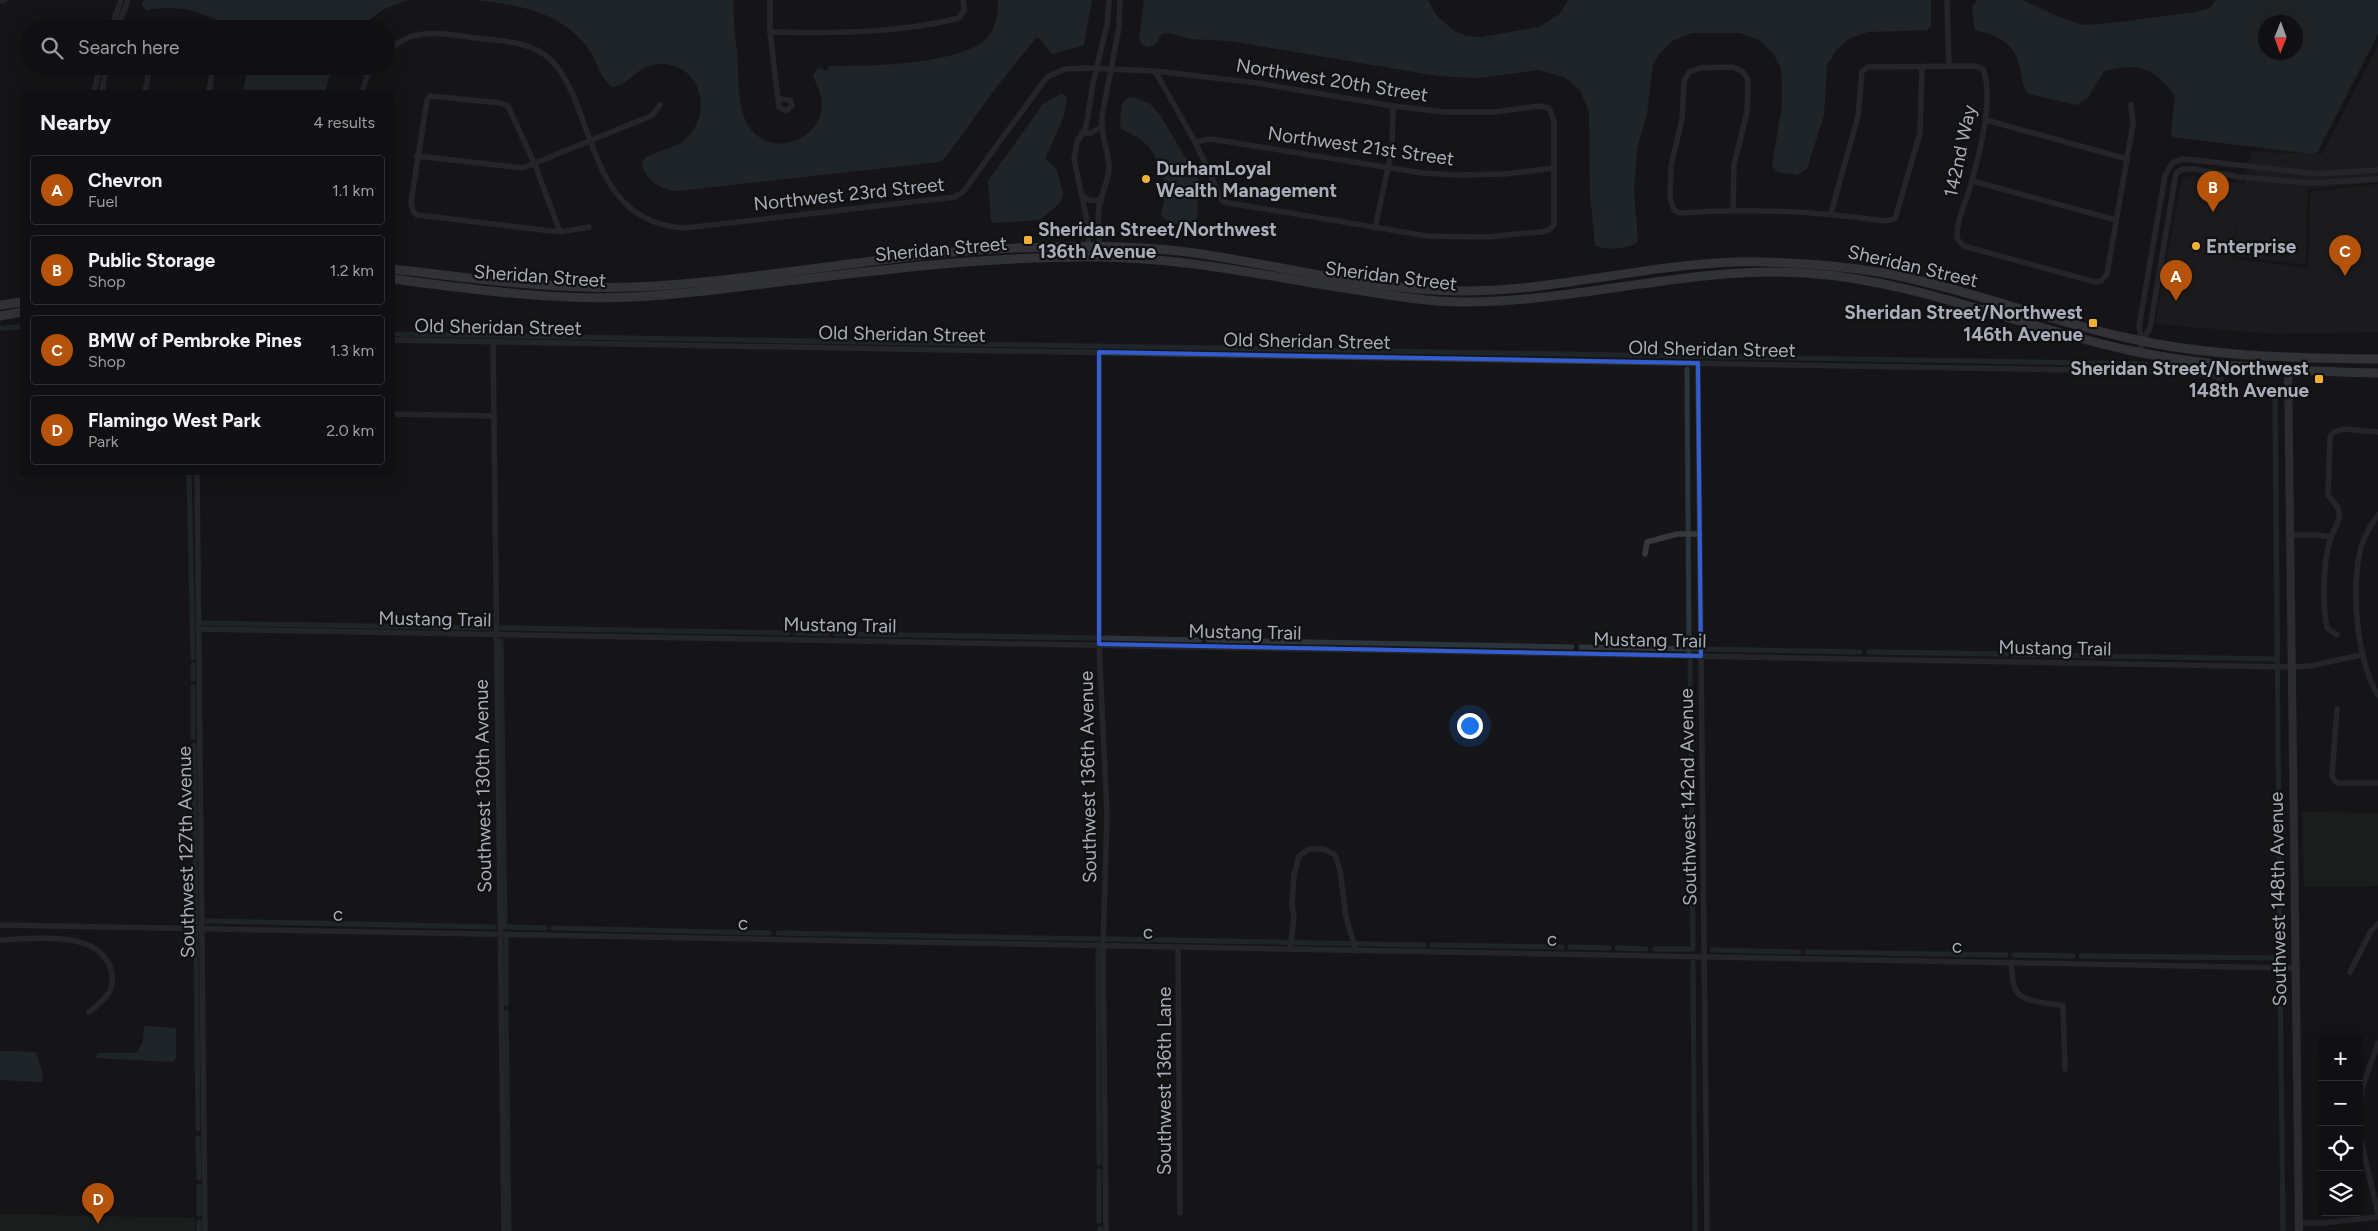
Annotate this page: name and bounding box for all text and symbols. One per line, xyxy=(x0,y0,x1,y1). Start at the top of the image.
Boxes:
north arrow xyxy=(2258,15,2303,60)
search box xyxy=(20,20,395,75)
icon: search xyxy=(38,34,66,62)
text: Search here xyxy=(78,36,180,59)
street label: Northwest 20th Street xyxy=(1234,53,1430,107)
street label: 142nd Way xyxy=(1939,103,1981,199)
text: Nearby xyxy=(40,110,111,135)
text: 4 results xyxy=(314,113,375,132)
street label: Northwest 21st Street xyxy=(1266,122,1456,170)
place label: DurhamLoyal Wealth Management xyxy=(1156,157,1337,202)
text: Chevron xyxy=(88,169,162,192)
pin: B xyxy=(2197,171,2229,212)
street label: Northwest 23rd Street xyxy=(752,173,946,215)
marker: DurhamLoyal Wealth Management xyxy=(1140,173,1152,185)
text: A xyxy=(51,181,63,200)
text: 1.1 km xyxy=(332,181,374,200)
text: Fuel xyxy=(88,192,118,211)
place label: Sheridan Street/Northwest 136th Avenue xyxy=(1038,218,1277,263)
street label: Sheridan Street xyxy=(874,232,1008,266)
marker: Sheridan Street/Northwest 136th Avenue xyxy=(1022,234,1034,246)
place label: Enterprise xyxy=(2206,235,2297,258)
pin: C xyxy=(2329,235,2361,276)
street label: Sheridan Street xyxy=(1846,240,1980,292)
marker: Enterprise xyxy=(2190,240,2202,252)
text: Public Storage xyxy=(88,249,215,272)
street label: Sheridan Street xyxy=(1324,256,1458,296)
street label: Sheridan Street xyxy=(473,260,607,292)
pin: A xyxy=(2160,260,2192,301)
text: B xyxy=(52,261,62,280)
text: 1.2 km xyxy=(330,261,374,280)
text: Shop xyxy=(88,272,126,291)
place label: Sheridan Street/Northwest 146th Avenue xyxy=(1844,301,2083,346)
street label: Old Sheridan Street xyxy=(414,314,582,340)
marker: Sheridan Street/Northwest 146th Avenue xyxy=(2087,317,2099,329)
street label: Old Sheridan Street xyxy=(818,321,986,347)
street label: Old Sheridan Street xyxy=(1223,328,1391,354)
text: BMW of Pembroke Pines xyxy=(88,329,302,352)
street label: Old Sheridan Street xyxy=(1628,336,1796,362)
text: C xyxy=(51,341,63,360)
text: 1.3 km xyxy=(330,341,374,360)
text: Shop xyxy=(88,352,126,371)
place label: Sheridan Street/Northwest 148th Avenue xyxy=(2070,357,2309,402)
marker: Sheridan Street/Northwest 148th Avenue xyxy=(2313,373,2325,385)
text: Flamingo West Park xyxy=(88,409,261,432)
text: D xyxy=(51,421,63,440)
text: 2.0 km xyxy=(326,421,374,440)
text: Park xyxy=(88,432,118,451)
street label: Mustang Trail xyxy=(378,607,492,631)
street label: Mustang Trail xyxy=(783,613,897,637)
street label: Mustang Trail xyxy=(1188,620,1302,644)
street label: Mustang Trail xyxy=(1593,628,1707,652)
street label: Mustang Trail xyxy=(1998,636,2112,660)
street label: Southwest 136th Avenue xyxy=(1075,671,1101,883)
street label: Southwest 130th Avenue xyxy=(470,679,496,893)
street label: Southwest 142nd Avenue xyxy=(1675,688,1701,906)
your location xyxy=(1457,713,1483,739)
street label: Southwest 127th Avenue xyxy=(173,746,199,958)
street label: Southwest 148th Avenue xyxy=(2265,791,2291,1007)
street label: c xyxy=(333,902,343,926)
street label: c xyxy=(738,911,748,935)
street label: c xyxy=(1142,920,1154,944)
street label: c xyxy=(1547,927,1557,951)
street label: c xyxy=(1952,934,1962,958)
street label: Southwest 136th Lane xyxy=(1153,987,1176,1175)
map controls xyxy=(2318,1036,2363,1216)
button: + xyxy=(2318,1036,2363,1081)
button: − xyxy=(2318,1081,2363,1126)
button: locate xyxy=(2318,1126,2363,1171)
button: layers xyxy=(2318,1171,2363,1216)
pin: D xyxy=(82,1183,114,1224)

